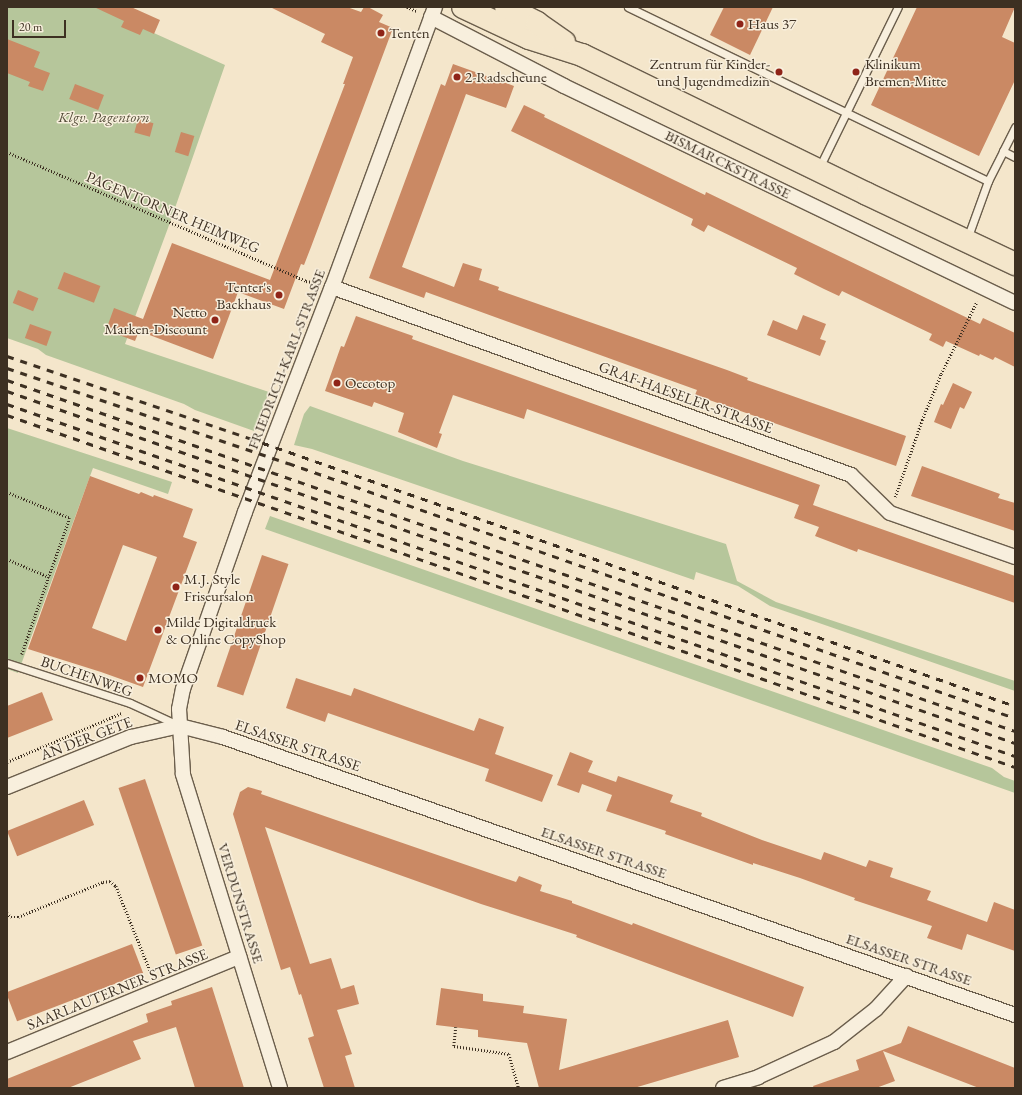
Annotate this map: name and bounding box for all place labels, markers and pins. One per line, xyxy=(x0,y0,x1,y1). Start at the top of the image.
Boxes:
place label: Haus 37 xyxy=(748,15,796,33)
marker: Haus 37 xyxy=(735,19,745,29)
place label: Tenten xyxy=(389,24,430,42)
marker: Tenten xyxy=(376,28,386,38)
place label: Zentrum für Kinder- und Jugendmedizin xyxy=(650,54,770,89)
place label: Klinikum Bremen-Mitte xyxy=(865,54,947,89)
marker: Zentrum für Kinder- und Jugendmedizin xyxy=(773,66,785,78)
marker: Klinikum Bremen-Mitte xyxy=(850,66,862,78)
place label: 2-Radscheune xyxy=(465,68,547,86)
marker: 2-Radscheune xyxy=(452,72,462,82)
place label: Tenter's Backhaus xyxy=(217,277,271,312)
marker: Tenter's Backhaus xyxy=(274,290,284,300)
place label: Netto Marken-Discount xyxy=(104,302,207,337)
marker: Netto Marken-Discount xyxy=(210,315,220,325)
place label: Oecotop xyxy=(345,374,395,392)
marker: Oecotop xyxy=(332,378,342,388)
place label: M.J. Style Friseursalon xyxy=(184,569,254,604)
marker: M.J. Style Friseursalon xyxy=(171,582,181,592)
place label: Milde Digitaldruck & Online CopyShop xyxy=(166,612,286,647)
marker: Milde Digitaldruck & Online CopyShop xyxy=(153,625,163,635)
place label: MOMO xyxy=(148,669,198,687)
marker: MOMO xyxy=(135,673,145,683)

